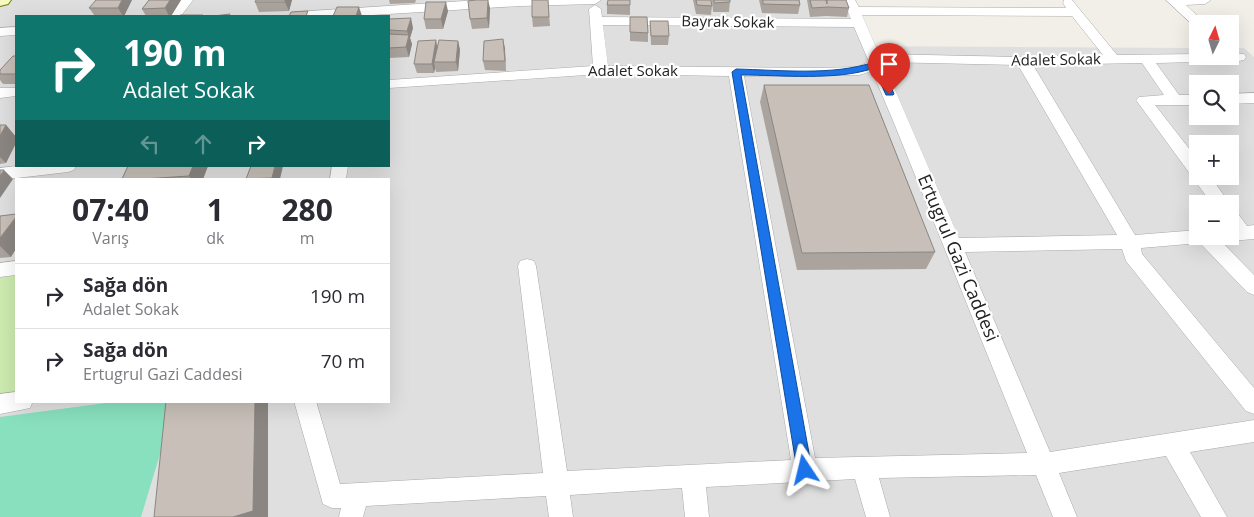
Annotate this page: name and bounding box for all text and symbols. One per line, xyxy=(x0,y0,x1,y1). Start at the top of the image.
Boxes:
street label: Bayrak Sokak xyxy=(681,10,775,32)
north arrow xyxy=(1189,15,1239,65)
map controls xyxy=(1189,15,1239,245)
text: 190 m xyxy=(123,29,227,76)
icon: right xyxy=(40,35,105,100)
pin xyxy=(868,43,910,94)
street label: Adalet Sokak xyxy=(1011,48,1101,70)
icon: arrive xyxy=(875,50,903,78)
street label: Adalet Sokak xyxy=(588,60,678,80)
text: Adalet Sokak xyxy=(123,74,255,104)
button: search xyxy=(1189,75,1239,125)
icon: left xyxy=(136,130,164,158)
icon: ahead xyxy=(189,130,217,158)
icon: right xyxy=(242,130,270,158)
button: + xyxy=(1189,135,1239,185)
street label: Ertugrul Gazi Caddesi xyxy=(913,170,1005,345)
text: 07:40 xyxy=(72,189,149,230)
text: 1 xyxy=(207,189,224,230)
text: 280 xyxy=(281,189,333,230)
button: − xyxy=(1189,195,1239,245)
text: Varış xyxy=(92,227,129,249)
text: dk xyxy=(206,227,224,249)
text: m xyxy=(300,227,315,249)
text: Sağa dön xyxy=(83,272,168,298)
icon: right xyxy=(40,282,68,310)
text: 190 m xyxy=(310,283,365,309)
text: Adalet Sokak xyxy=(83,298,179,320)
text: Sağa dön xyxy=(83,337,168,363)
icon: right xyxy=(40,347,68,375)
text: 70 m xyxy=(321,348,365,374)
text: Ertugrul Gazi Caddesi xyxy=(83,363,243,385)
position arrow xyxy=(778,443,830,495)

